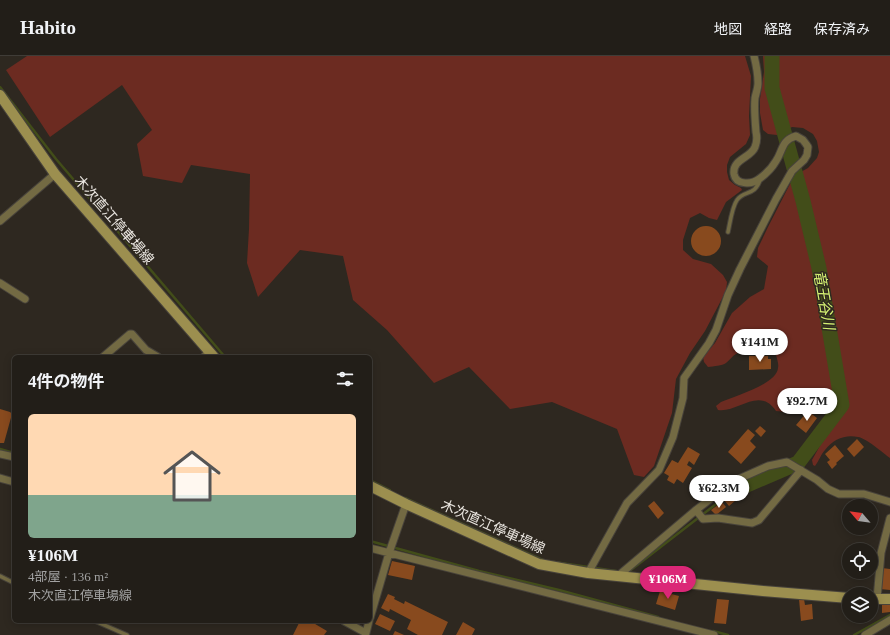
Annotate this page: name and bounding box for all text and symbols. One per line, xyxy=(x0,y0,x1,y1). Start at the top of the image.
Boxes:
text: Habito xyxy=(20,17,76,38)
text: 地図 xyxy=(714,22,742,37)
text: 経路 xyxy=(764,22,792,37)
text: 保存済み xyxy=(814,22,870,37)
street label: 木次直江停車場線 xyxy=(72,172,157,267)
water label: 竜王谷川 xyxy=(811,269,837,333)
pin: ¥141M xyxy=(732,329,788,363)
text: ¥141M xyxy=(741,334,779,349)
icon: filters xyxy=(334,368,356,390)
text: 4件の物件 xyxy=(28,372,105,391)
pin: ¥92.7M xyxy=(774,388,840,422)
text: ¥92.7M xyxy=(786,393,828,408)
icon: home xyxy=(156,440,228,512)
pin: ¥62.3M xyxy=(686,475,752,509)
text: ¥62.3M xyxy=(698,480,740,495)
street label: 木次直江停車場線 xyxy=(439,496,548,557)
north arrow xyxy=(842,499,878,535)
map controls xyxy=(842,499,878,623)
button: locate xyxy=(842,543,878,579)
text: ¥106M xyxy=(28,546,78,565)
pin: ¥106M xyxy=(640,566,696,600)
text: 4部屋 · 136 m² xyxy=(28,569,108,584)
text: ¥106M xyxy=(649,571,687,586)
button: layers xyxy=(842,587,878,623)
text: 木次直江停車場線 xyxy=(28,588,132,603)

